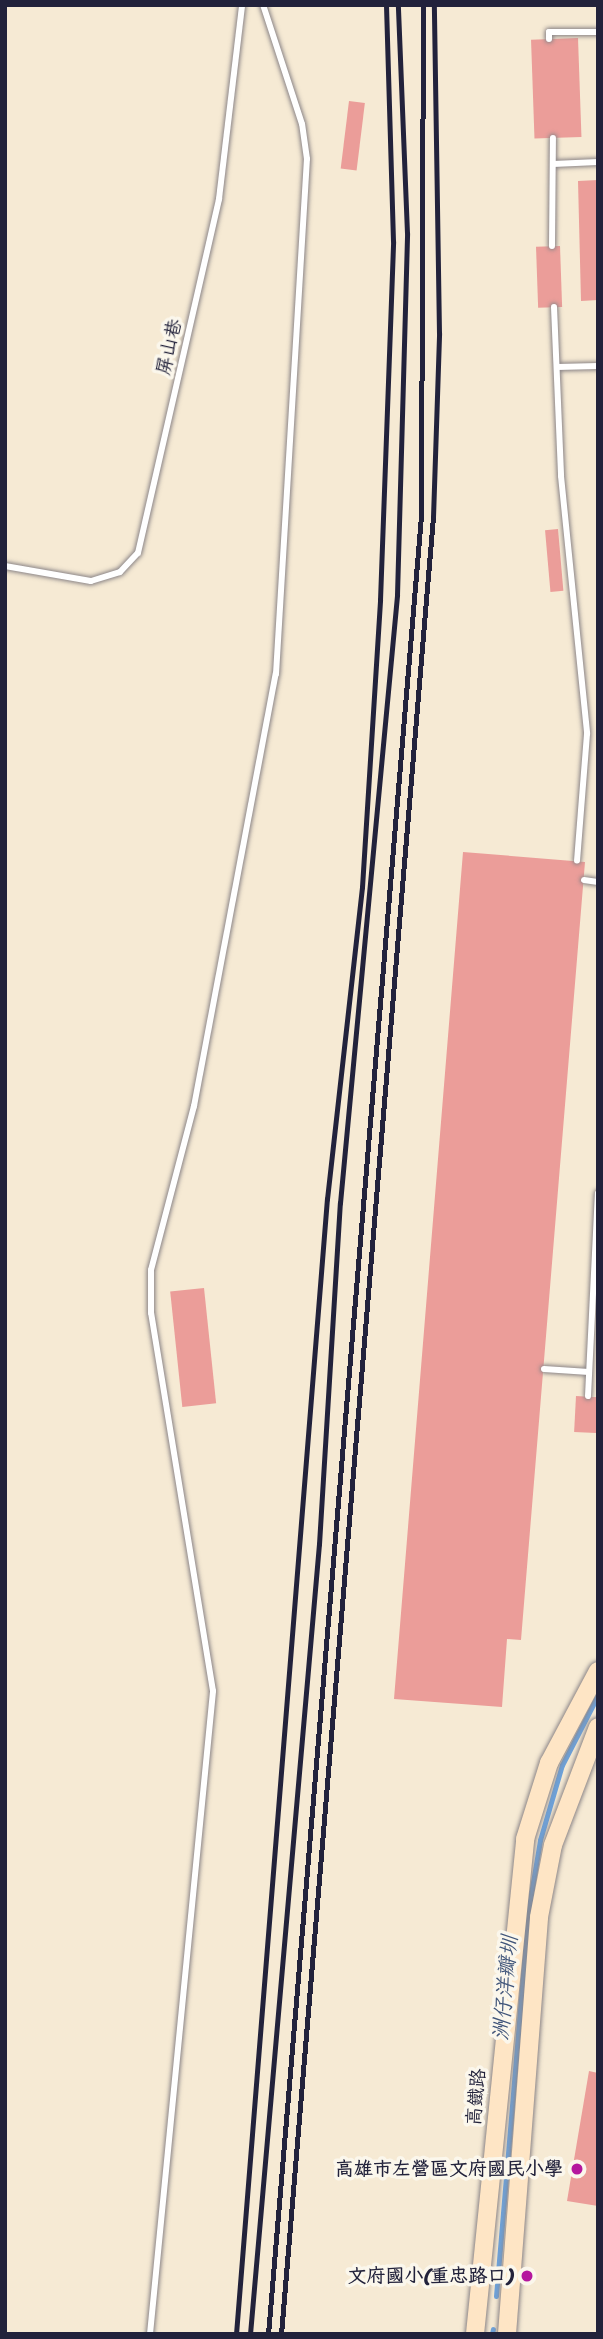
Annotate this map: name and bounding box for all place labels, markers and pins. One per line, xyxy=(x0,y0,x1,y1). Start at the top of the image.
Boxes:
place label: 高雄市左營區文府國民小學 xyxy=(335,2158,563,2180)
marker: 高雄市左營區文府國民小學 xyxy=(569,2161,585,2177)
place label: 文府國小(重忠路口) xyxy=(348,2265,513,2287)
marker: 文府國小(重忠路口) xyxy=(519,2268,535,2284)

